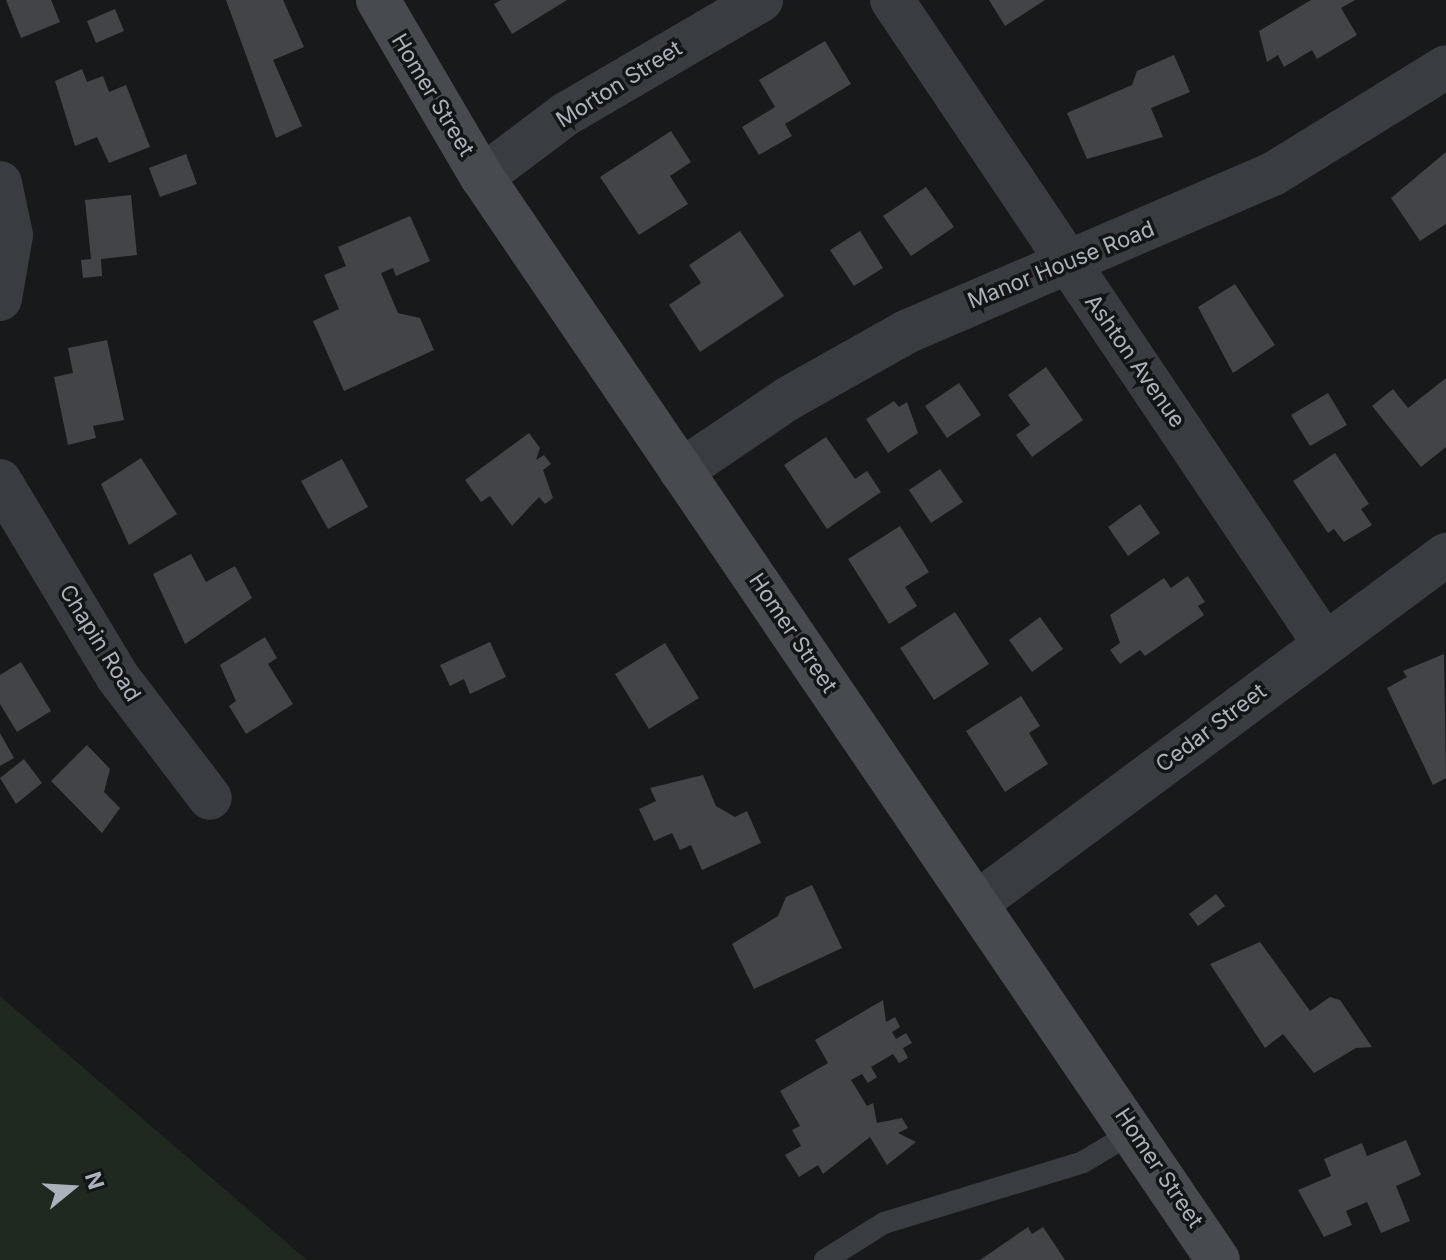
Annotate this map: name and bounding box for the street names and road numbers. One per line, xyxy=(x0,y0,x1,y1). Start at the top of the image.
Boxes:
street label: Homer Street xyxy=(386,29,480,161)
street label: Morton Street xyxy=(551,35,687,133)
street label: Manor House Road xyxy=(964,215,1158,315)
street label: Ashton Avenue xyxy=(1079,289,1191,433)
street label: Homer Street xyxy=(743,568,843,698)
street label: Chapin Road xyxy=(54,580,146,706)
street label: Cedar Street xyxy=(1151,678,1271,778)
street label: Homer Street xyxy=(1109,1103,1209,1233)

